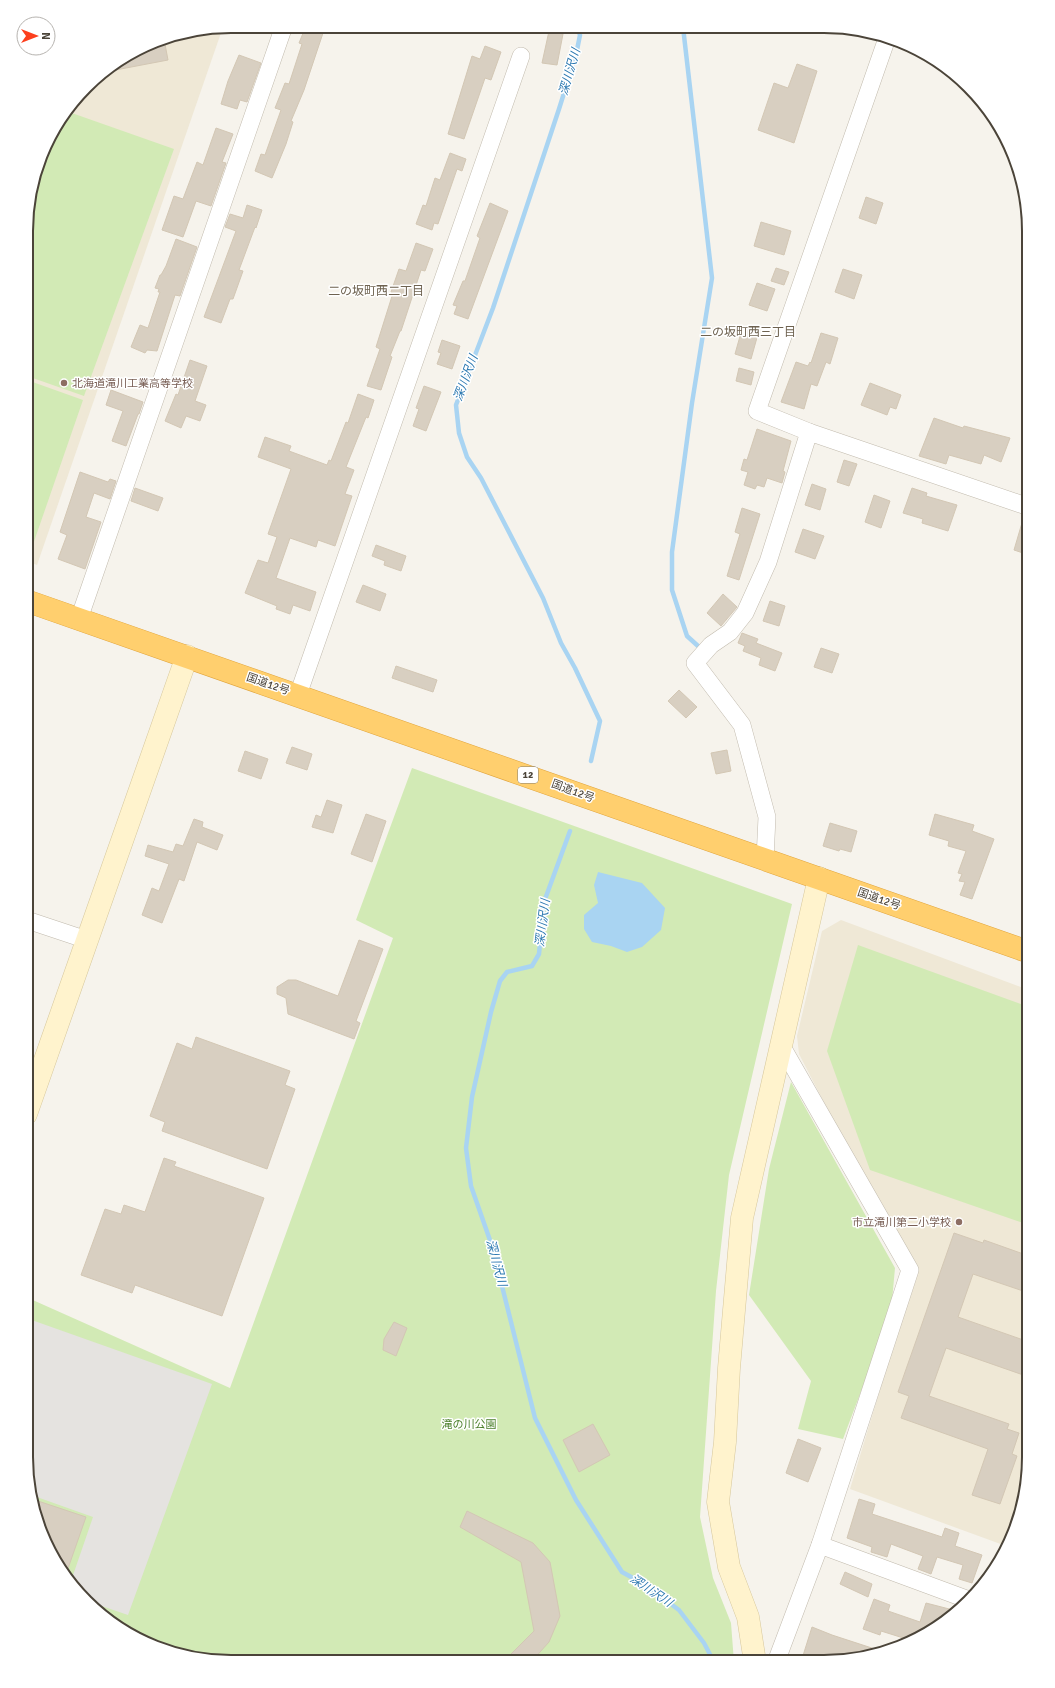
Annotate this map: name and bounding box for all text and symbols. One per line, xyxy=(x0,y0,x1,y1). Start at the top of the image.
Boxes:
north arrow xyxy=(16,16,56,56)
text: N xyxy=(39,32,52,40)
water label: 深川沢川 xyxy=(556,45,584,97)
district label: 二の坂町西二丁目 xyxy=(328,284,424,299)
district label: 二の坂町西三丁目 xyxy=(700,325,796,340)
water label: 深川沢川 xyxy=(451,351,482,403)
place label: 北海道滝川工業高等学校 xyxy=(72,377,193,390)
marker: 北海道滝川工業高等学校 xyxy=(59,378,69,388)
street label: 国道12号 xyxy=(245,671,291,697)
road number: 12 xyxy=(518,767,538,783)
street label: 国道12号 xyxy=(550,777,596,805)
street label: 国道12号 xyxy=(856,886,902,912)
water label: 深川沢川 xyxy=(533,896,554,948)
place label: 市立滝川第二小学校 xyxy=(852,1216,951,1229)
marker: 市立滝川第二小学校 xyxy=(954,1217,964,1227)
water label: 深川沢川 xyxy=(483,1238,510,1290)
park label: 滝の川公園 xyxy=(442,1418,497,1431)
water label: 深川沢川 xyxy=(627,1571,677,1612)

